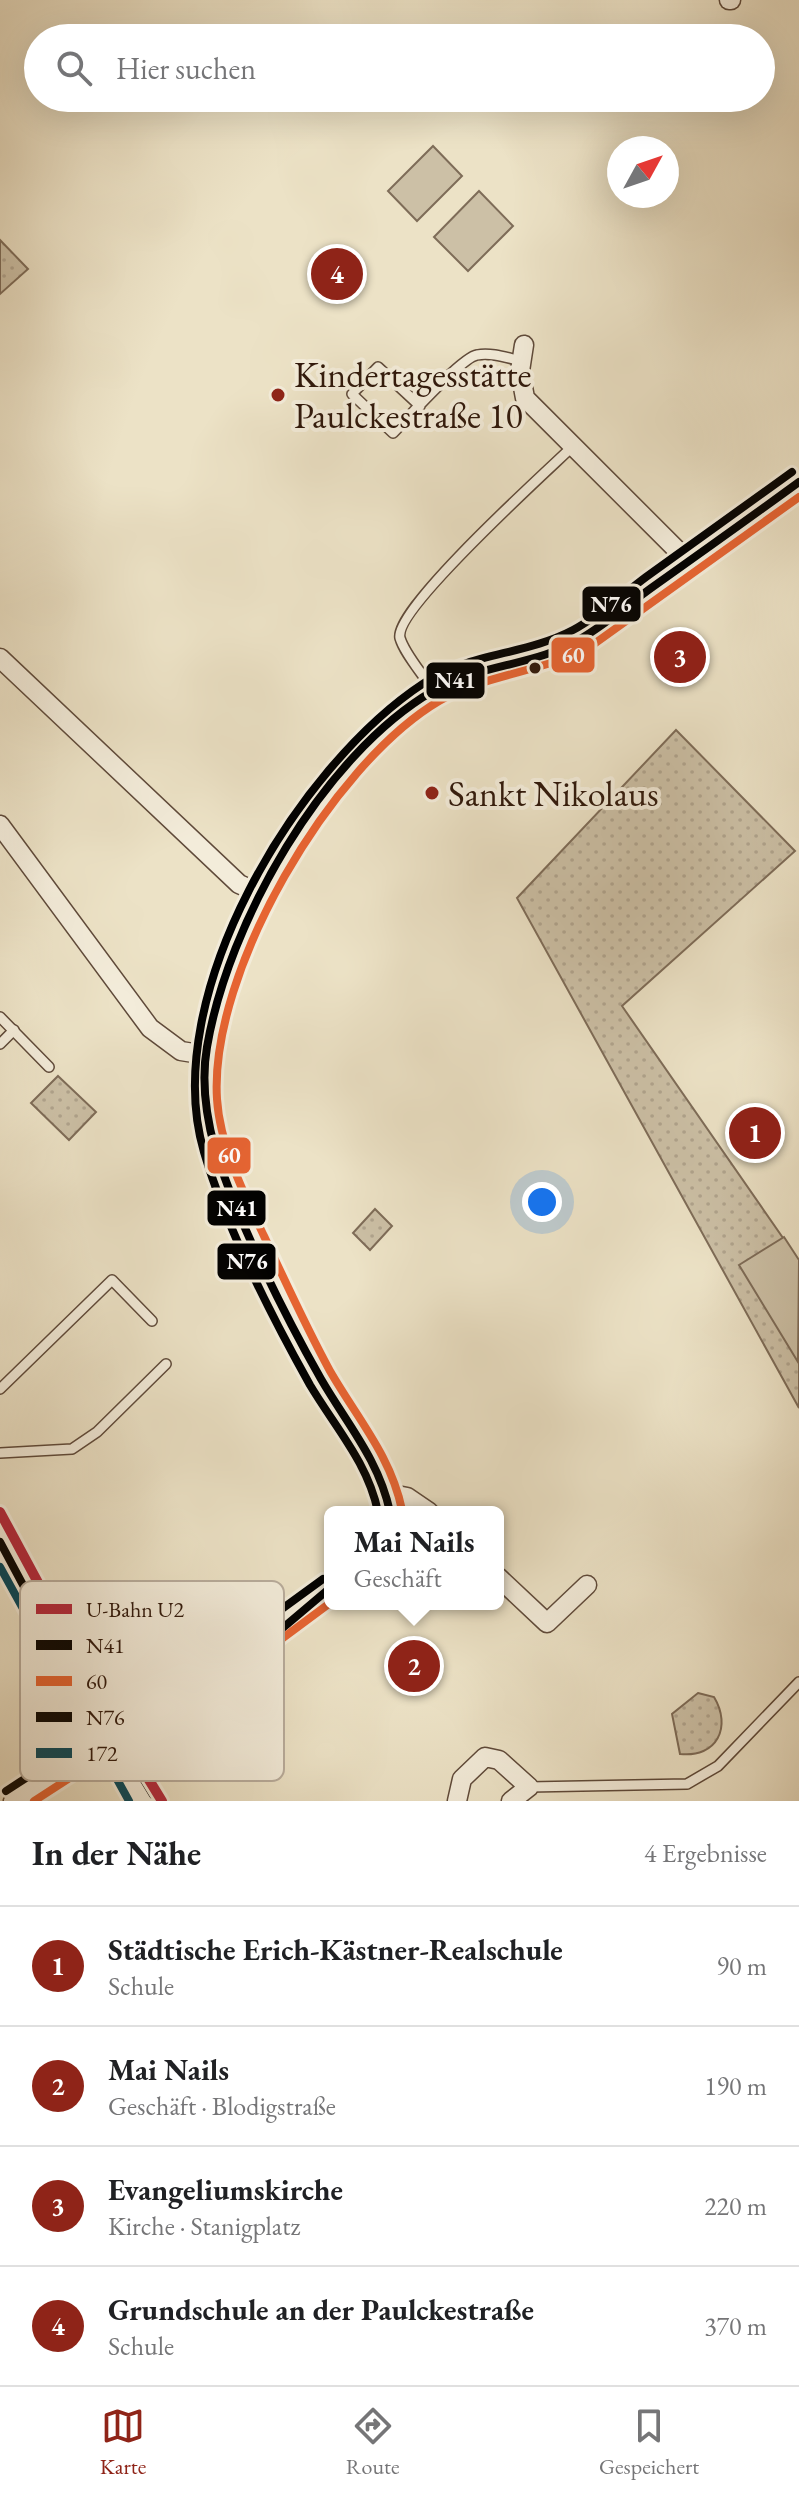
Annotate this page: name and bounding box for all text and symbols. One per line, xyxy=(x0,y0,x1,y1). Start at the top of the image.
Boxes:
search box xyxy=(24,24,775,112)
icon: search xyxy=(52,46,96,90)
text: Hier suchen xyxy=(116,49,256,88)
north arrow xyxy=(607,136,679,208)
pin: 4 xyxy=(311,244,363,304)
place label: Kindertagesstätte Paulckestraße 10 xyxy=(294,351,532,439)
marker: Kindertagesstätte Paulckestraße 10 xyxy=(269,386,287,404)
line badge: N76 xyxy=(581,585,642,623)
text: N76 xyxy=(590,590,632,619)
pin: 3 xyxy=(654,627,706,687)
line badge: 60 xyxy=(550,636,596,674)
text: 60 xyxy=(561,641,585,670)
unlabelled marker xyxy=(527,660,543,676)
line badge: N41 xyxy=(425,661,486,700)
text: N41 xyxy=(434,666,476,695)
place label: Sankt Nikolaus xyxy=(448,770,659,817)
marker: Sankt Nikolaus xyxy=(423,784,441,802)
pin: 1 xyxy=(729,1103,781,1163)
line badge: 60 xyxy=(206,1136,252,1175)
text: 60 xyxy=(217,1141,241,1170)
your location xyxy=(522,1182,562,1222)
line badge: N41 xyxy=(206,1189,267,1227)
text: N41 xyxy=(216,1194,258,1223)
line badge: N76 xyxy=(216,1242,277,1281)
text: N76 xyxy=(226,1247,268,1276)
popup xyxy=(324,1506,504,1610)
text: Mai Nails xyxy=(353,1522,475,1561)
text: Geschäft xyxy=(353,1561,442,1595)
legend xyxy=(20,1581,284,1781)
text: U-Bahn U2 xyxy=(86,1595,185,1624)
text: N41 xyxy=(86,1631,125,1660)
pin: 2 xyxy=(388,1636,440,1696)
text: 60 xyxy=(86,1667,108,1696)
text: N76 xyxy=(86,1703,125,1732)
text: 172 xyxy=(86,1739,118,1768)
text: In der Nähe xyxy=(32,1831,201,1875)
text: 4 Ergebnisse xyxy=(644,1836,767,1870)
text: Städtische Erich-Kästner-Realschule xyxy=(108,1930,563,1969)
text: 1 xyxy=(51,1949,65,1983)
text: 90 m xyxy=(717,1949,767,1983)
text: Schule xyxy=(108,1969,174,2003)
text: Mai Nails xyxy=(108,2050,229,2089)
text: 2 xyxy=(51,2069,65,2103)
text: 190 m xyxy=(704,2069,767,2103)
text: Geschäft · Blodigstraße xyxy=(108,2089,336,2123)
text: Evangeliumskirche xyxy=(108,2170,343,2209)
text: 3 xyxy=(51,2189,65,2223)
text: 220 m xyxy=(704,2189,767,2223)
text: Kirche · Stanigplatz xyxy=(108,2209,300,2243)
text: Grundschule an der Paulckestraße xyxy=(108,2290,534,2329)
text: 4 xyxy=(51,2309,65,2343)
text: 370 m xyxy=(704,2309,767,2343)
text: Schule xyxy=(108,2329,174,2363)
tab: Karte xyxy=(100,2404,146,2481)
tab: Route xyxy=(346,2404,400,2481)
tab: Gespeichert xyxy=(599,2404,699,2481)

